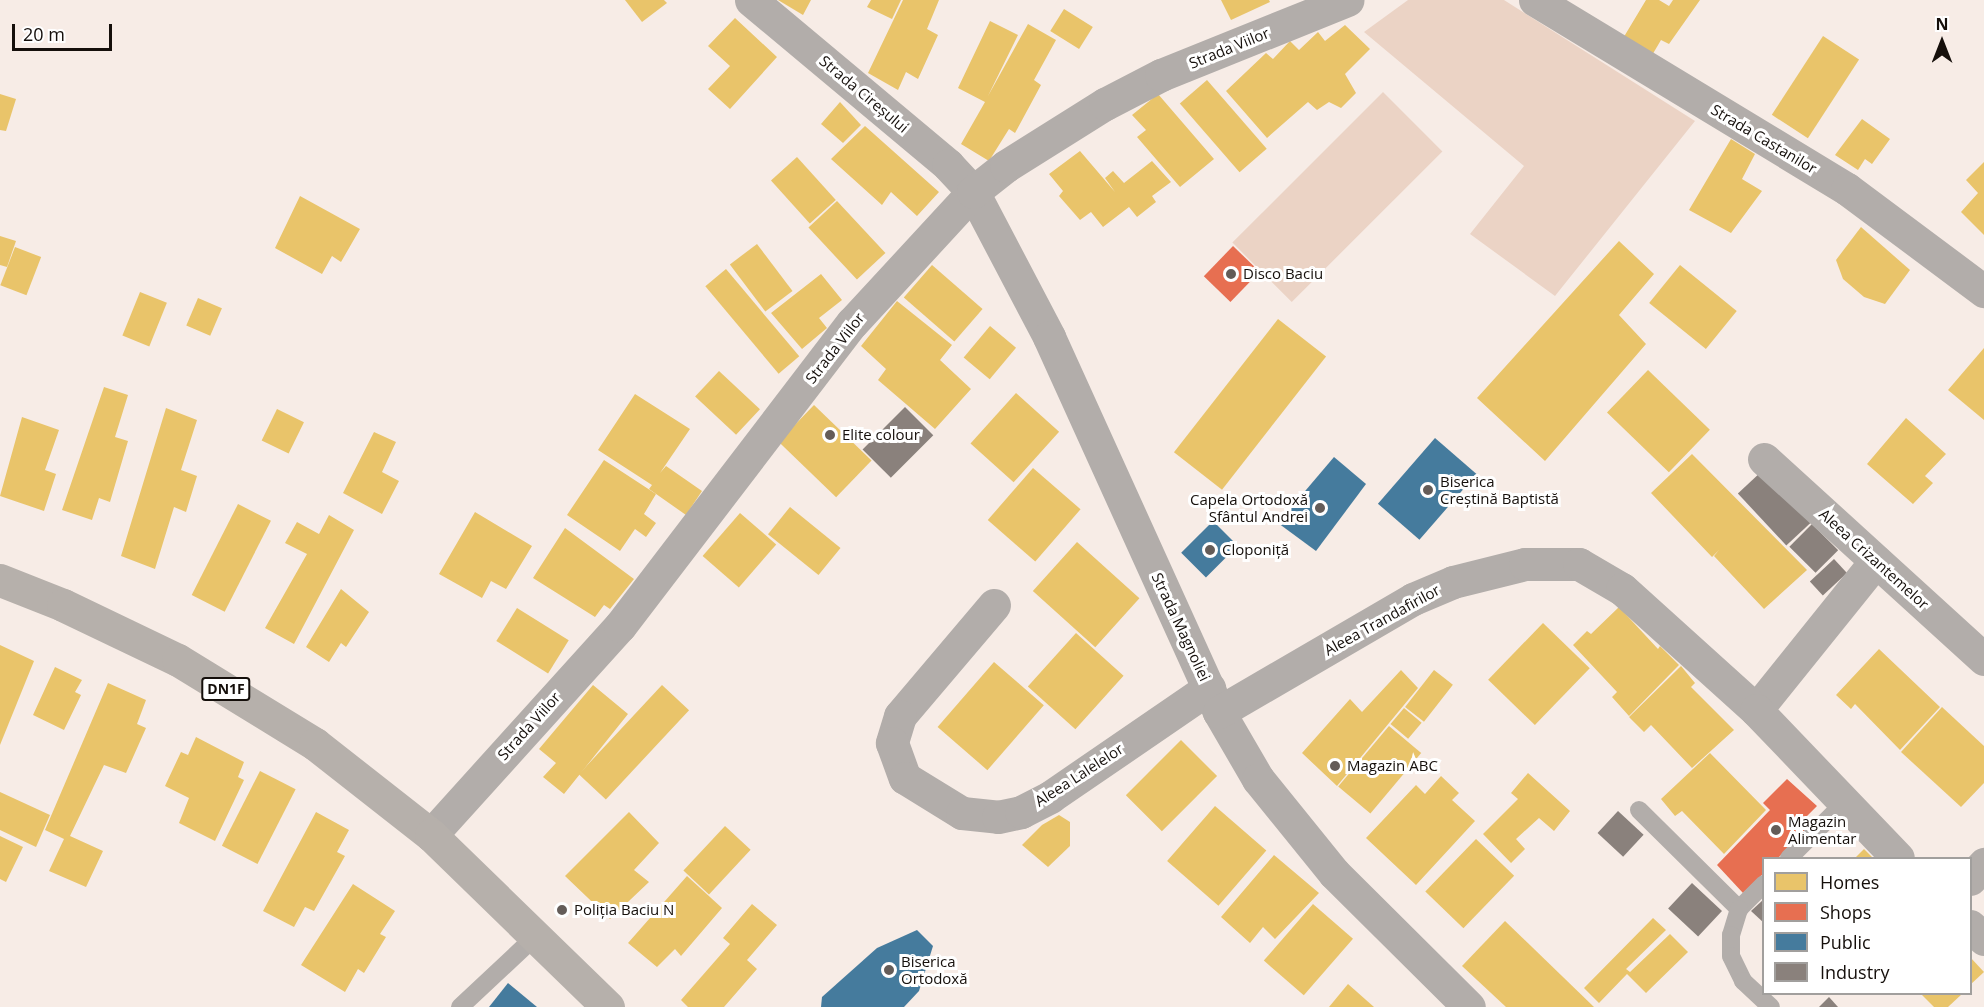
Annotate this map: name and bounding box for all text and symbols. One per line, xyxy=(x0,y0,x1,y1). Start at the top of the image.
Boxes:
scale bar xyxy=(15,12,116,50)
north arrow xyxy=(1912,12,1972,72)
text: N xyxy=(1935,13,1949,35)
text: 20 m xyxy=(23,22,65,46)
street label: Strada Viilor xyxy=(1186,24,1272,72)
street label: Strada Cireșului xyxy=(816,52,912,136)
street label: Strada Castanilor xyxy=(1708,100,1820,178)
place label: Disco Baciu xyxy=(1243,265,1323,283)
marker: Disco Baciu xyxy=(1224,267,1238,281)
street label: Strada Viilor xyxy=(802,309,868,387)
place label: Elite colour xyxy=(842,426,920,444)
marker: Elite colour xyxy=(823,428,837,442)
place label: Biserica Creștină Baptistă xyxy=(1440,472,1559,507)
marker: Biserica Creștină Baptistă xyxy=(1421,483,1435,497)
place label: Capela Ortodoxă Sfântul Andrei xyxy=(1190,490,1308,525)
marker: Capela Ortodoxă Sfântul Andrei xyxy=(1313,501,1327,515)
street label: Aleea Crizantemelor xyxy=(1815,505,1933,613)
place label: Cloponiță xyxy=(1222,541,1289,559)
marker: Cloponiță xyxy=(1203,543,1217,557)
street label: Strada Magnoliei xyxy=(1148,570,1214,684)
street label: Aleea Trandafirilor xyxy=(1321,581,1443,659)
road number: DN1F xyxy=(200,678,252,700)
street label: Strada Viilor xyxy=(494,688,564,764)
street label: Aleea Lalelelor xyxy=(1031,740,1127,810)
place label: Magazin ABC xyxy=(1347,757,1438,775)
marker: Magazin ABC xyxy=(1328,759,1342,773)
place label: Magazin Alimentar xyxy=(1788,812,1856,847)
marker: Magazin Alimentar xyxy=(1769,823,1783,837)
legend xyxy=(1762,857,1972,995)
text: Homes xyxy=(1820,870,1879,894)
text: Shops xyxy=(1820,900,1871,924)
place label: Poliția Baciu N xyxy=(574,901,674,919)
marker: Poliția Baciu N xyxy=(555,903,569,917)
text: Public xyxy=(1820,930,1871,954)
place label: Biserica Ortodoxă xyxy=(901,952,968,987)
text: Industry xyxy=(1820,960,1890,984)
marker: Biserica Ortodoxă xyxy=(882,963,896,977)

